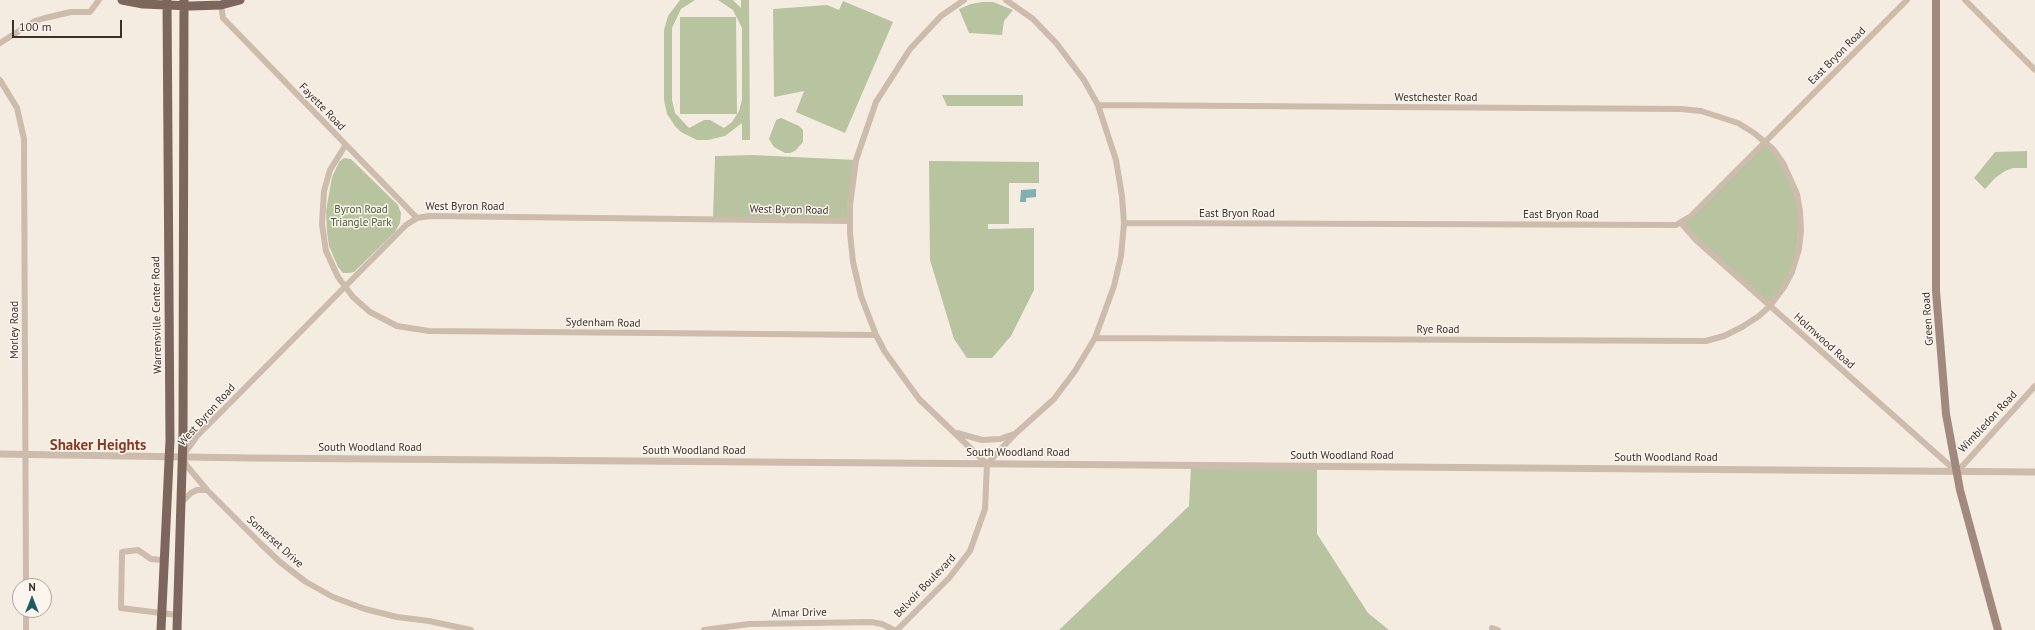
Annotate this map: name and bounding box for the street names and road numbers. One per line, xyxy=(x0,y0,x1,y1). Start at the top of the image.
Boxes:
street label: East Bryon Road xyxy=(1805,24,1869,88)
street label: Fayette Road xyxy=(296,81,348,133)
street label: Westchester Road xyxy=(1395,91,1477,105)
street label: West Byron Road xyxy=(426,200,504,214)
street label: West Byron Road xyxy=(749,203,829,217)
street label: East Bryon Road xyxy=(1199,207,1275,221)
street label: East Bryon Road xyxy=(1523,208,1599,222)
street label: Warrensville Center Road xyxy=(149,256,165,374)
street label: Green Road xyxy=(1920,292,1936,346)
street label: Morley Road xyxy=(8,301,22,359)
street label: Holmwood Road xyxy=(1791,310,1857,372)
street label: Sydenham Road xyxy=(565,316,641,330)
street label: Rye Road xyxy=(1417,323,1459,337)
street label: West Byron Road xyxy=(176,381,238,449)
street label: Wimbledon Road xyxy=(1956,388,2020,456)
street label: South Woodland Road xyxy=(318,441,422,455)
street label: South Woodland Road xyxy=(642,444,746,458)
street label: South Woodland Road xyxy=(966,446,1070,460)
street label: South Woodland Road xyxy=(1290,449,1394,463)
street label: South Woodland Road xyxy=(1614,451,1718,465)
street label: Somerset Drive xyxy=(244,513,306,571)
street label: Belvoir Boulevard xyxy=(891,552,959,620)
street label: Almar Drive xyxy=(771,606,827,620)

